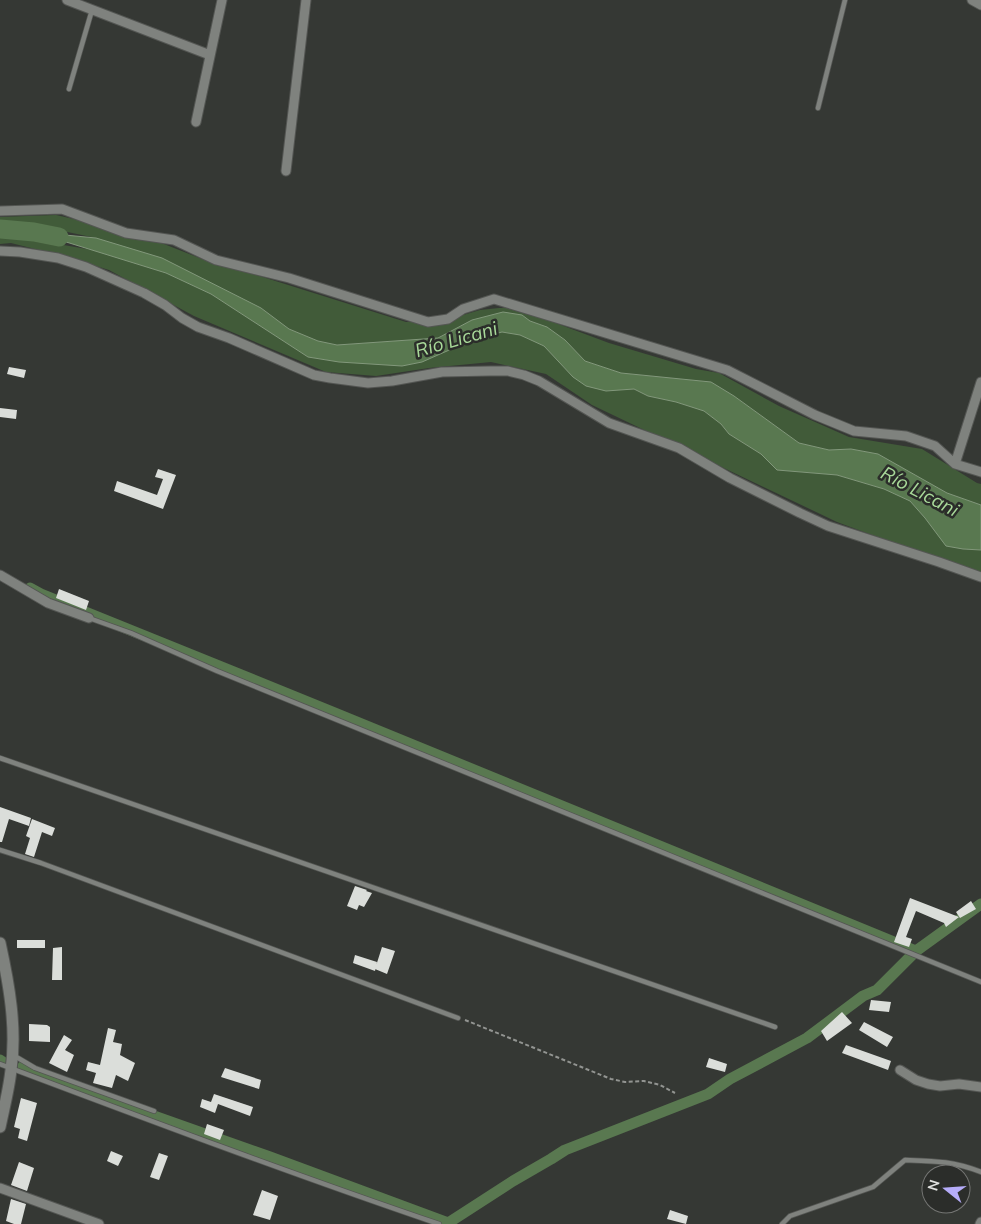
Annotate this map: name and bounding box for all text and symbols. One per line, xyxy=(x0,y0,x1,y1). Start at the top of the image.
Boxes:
water label: Río Licani xyxy=(412,316,500,362)
water label: Río Licani xyxy=(877,461,963,522)
north arrow xyxy=(921,1164,971,1214)
text: N xyxy=(923,1178,944,1193)

